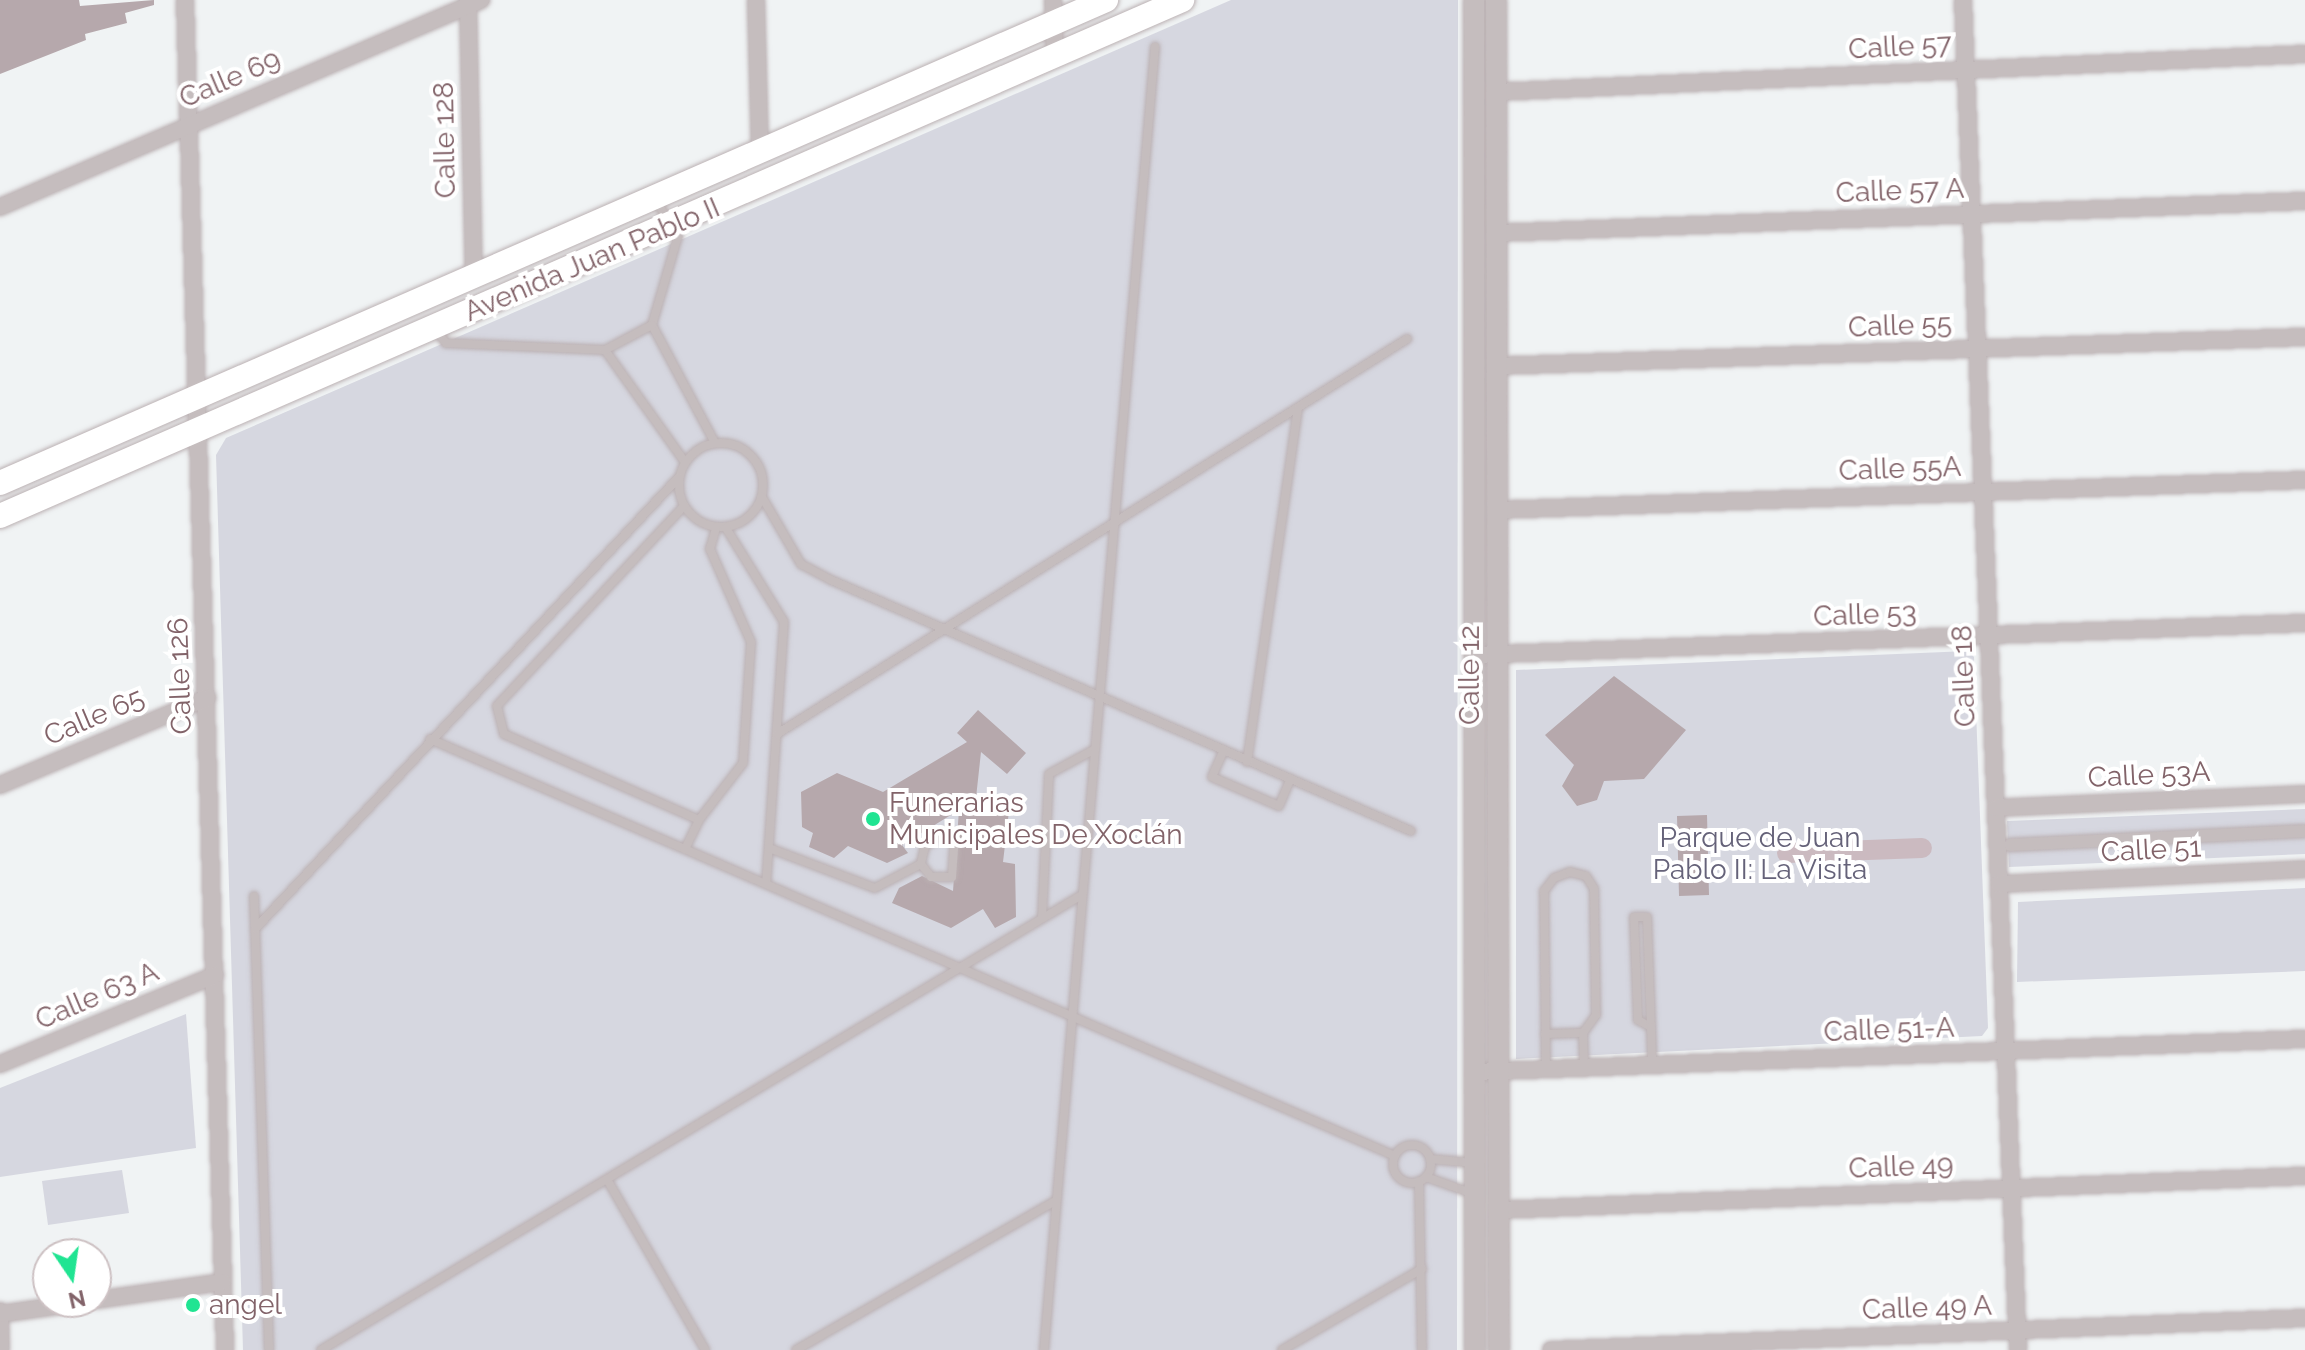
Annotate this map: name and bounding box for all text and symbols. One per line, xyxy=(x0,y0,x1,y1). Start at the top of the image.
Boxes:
street label: Calle 57 xyxy=(1847,28,1953,66)
street label: Calle 69 xyxy=(174,43,286,115)
street label: Calle 128 xyxy=(427,81,463,199)
street label: Calle 57 A xyxy=(1835,172,1965,210)
street label: Avenida Juan Pablo II xyxy=(459,191,725,329)
street label: Calle 55 xyxy=(1848,307,1952,345)
street label: Calle 55A xyxy=(1838,450,1962,488)
street label: Calle 53 xyxy=(1813,596,1917,634)
street label: Calle 126 xyxy=(161,617,199,735)
street label: Calle 12 xyxy=(1453,625,1487,725)
street label: Calle 18 xyxy=(1945,625,1983,727)
street label: Calle 65 xyxy=(39,681,149,753)
street label: Calle 53A xyxy=(2087,755,2211,795)
place label: Funerarias Municipales De Xoclán xyxy=(889,786,1183,852)
marker: Funerarias Municipales De Xoclán xyxy=(864,810,882,828)
park label: Parque de Juan Pablo II: La Visita xyxy=(1652,821,1868,887)
street label: Calle 51 xyxy=(2100,831,2202,869)
street label: Calle 63 A xyxy=(30,955,164,1037)
street label: Calle 51-A xyxy=(1823,1011,1955,1049)
street label: Calle 49 xyxy=(1848,1148,1954,1186)
north arrow xyxy=(32,1238,112,1318)
text: N xyxy=(66,1285,88,1314)
place label: angel xyxy=(209,1288,282,1322)
street label: Calle 49 A xyxy=(1861,1289,1993,1327)
marker: angel xyxy=(184,1296,202,1314)

